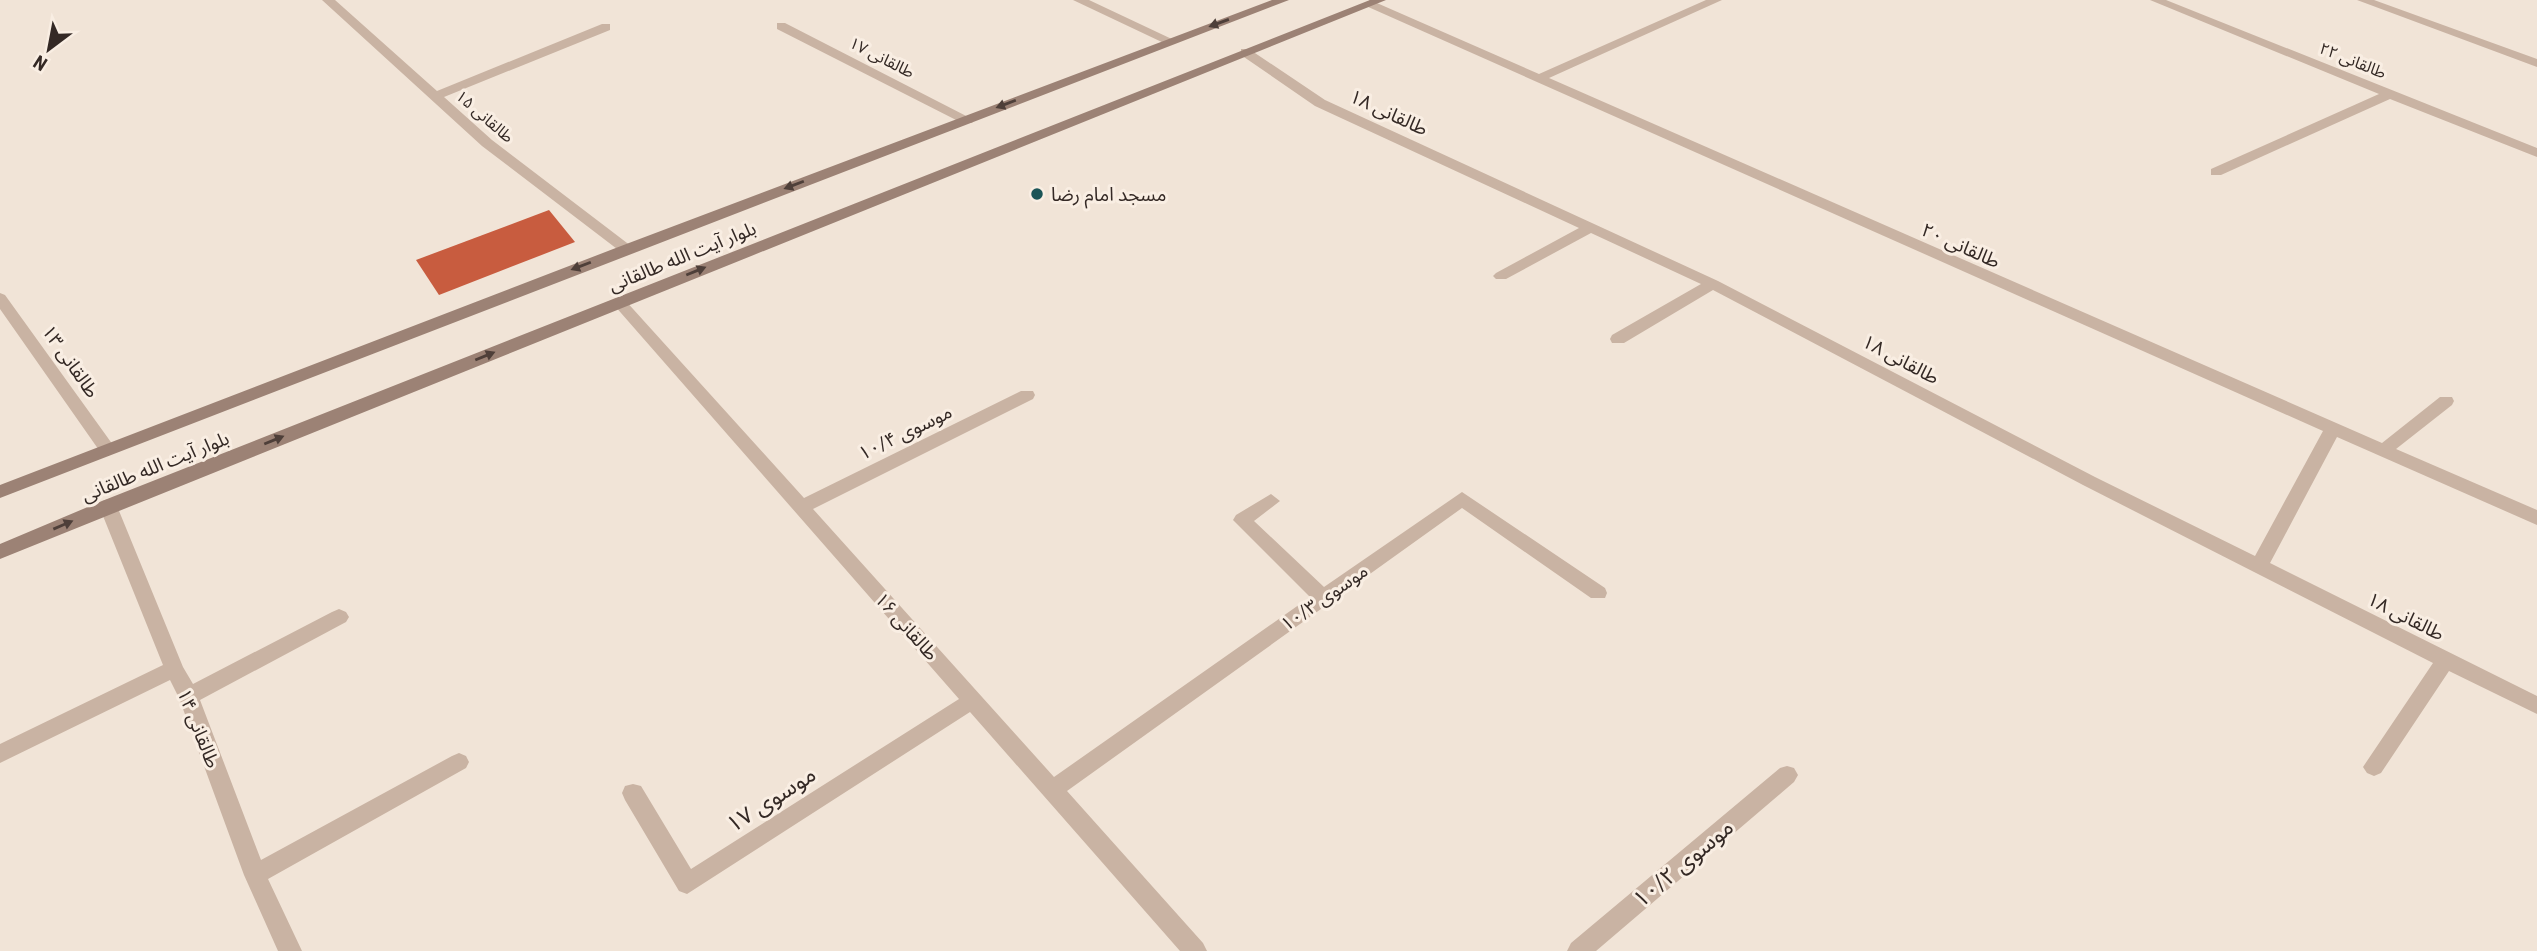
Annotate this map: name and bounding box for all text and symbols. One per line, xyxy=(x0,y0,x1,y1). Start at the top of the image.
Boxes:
north arrow xyxy=(14,14,84,84)
one-way arrow xyxy=(1208,18,1229,29)
street label: طالقانی ۱۷ xyxy=(846,33,918,82)
street label: طالقانی ۲۲ xyxy=(2317,38,2389,82)
text: N xyxy=(29,50,51,76)
street label: طالقانی ۱۸ xyxy=(1346,84,1432,141)
street label: طالقانی ۱۵ xyxy=(452,86,518,147)
one-way arrow xyxy=(996,99,1017,110)
one-way arrow xyxy=(783,180,804,191)
place label: مسجد امام رضا xyxy=(1051,183,1166,209)
marker: مسجد امام رضا xyxy=(1029,186,1045,202)
street label: بلوار آیت الله طالقانی xyxy=(605,216,759,297)
street label: طالقانی ۲۰ xyxy=(1918,218,2004,273)
one-way arrow xyxy=(571,261,592,272)
one-way arrow xyxy=(686,266,707,277)
street label: طالقانی ۱۳ xyxy=(37,320,104,402)
street label: طالقانی ۱۸ xyxy=(1859,330,1943,389)
one-way arrow xyxy=(475,350,496,361)
street label: موسوی ۱۰/۴ xyxy=(855,400,956,465)
street label: بلوار آیت الله طالقانی xyxy=(78,426,232,507)
one-way arrow xyxy=(263,434,284,445)
one-way arrow xyxy=(52,519,73,530)
street label: موسوی ۱۰/۳ xyxy=(1276,559,1372,636)
street label: طالقانی ۱۸ xyxy=(2363,587,2448,646)
street label: طالقانی ۱۶ xyxy=(870,588,943,665)
street label: طالقانی ۱۴ xyxy=(172,685,225,771)
street label: موسوی ۱۷ xyxy=(722,761,821,838)
street label: موسوی ۱۰/۲ xyxy=(1628,814,1739,913)

